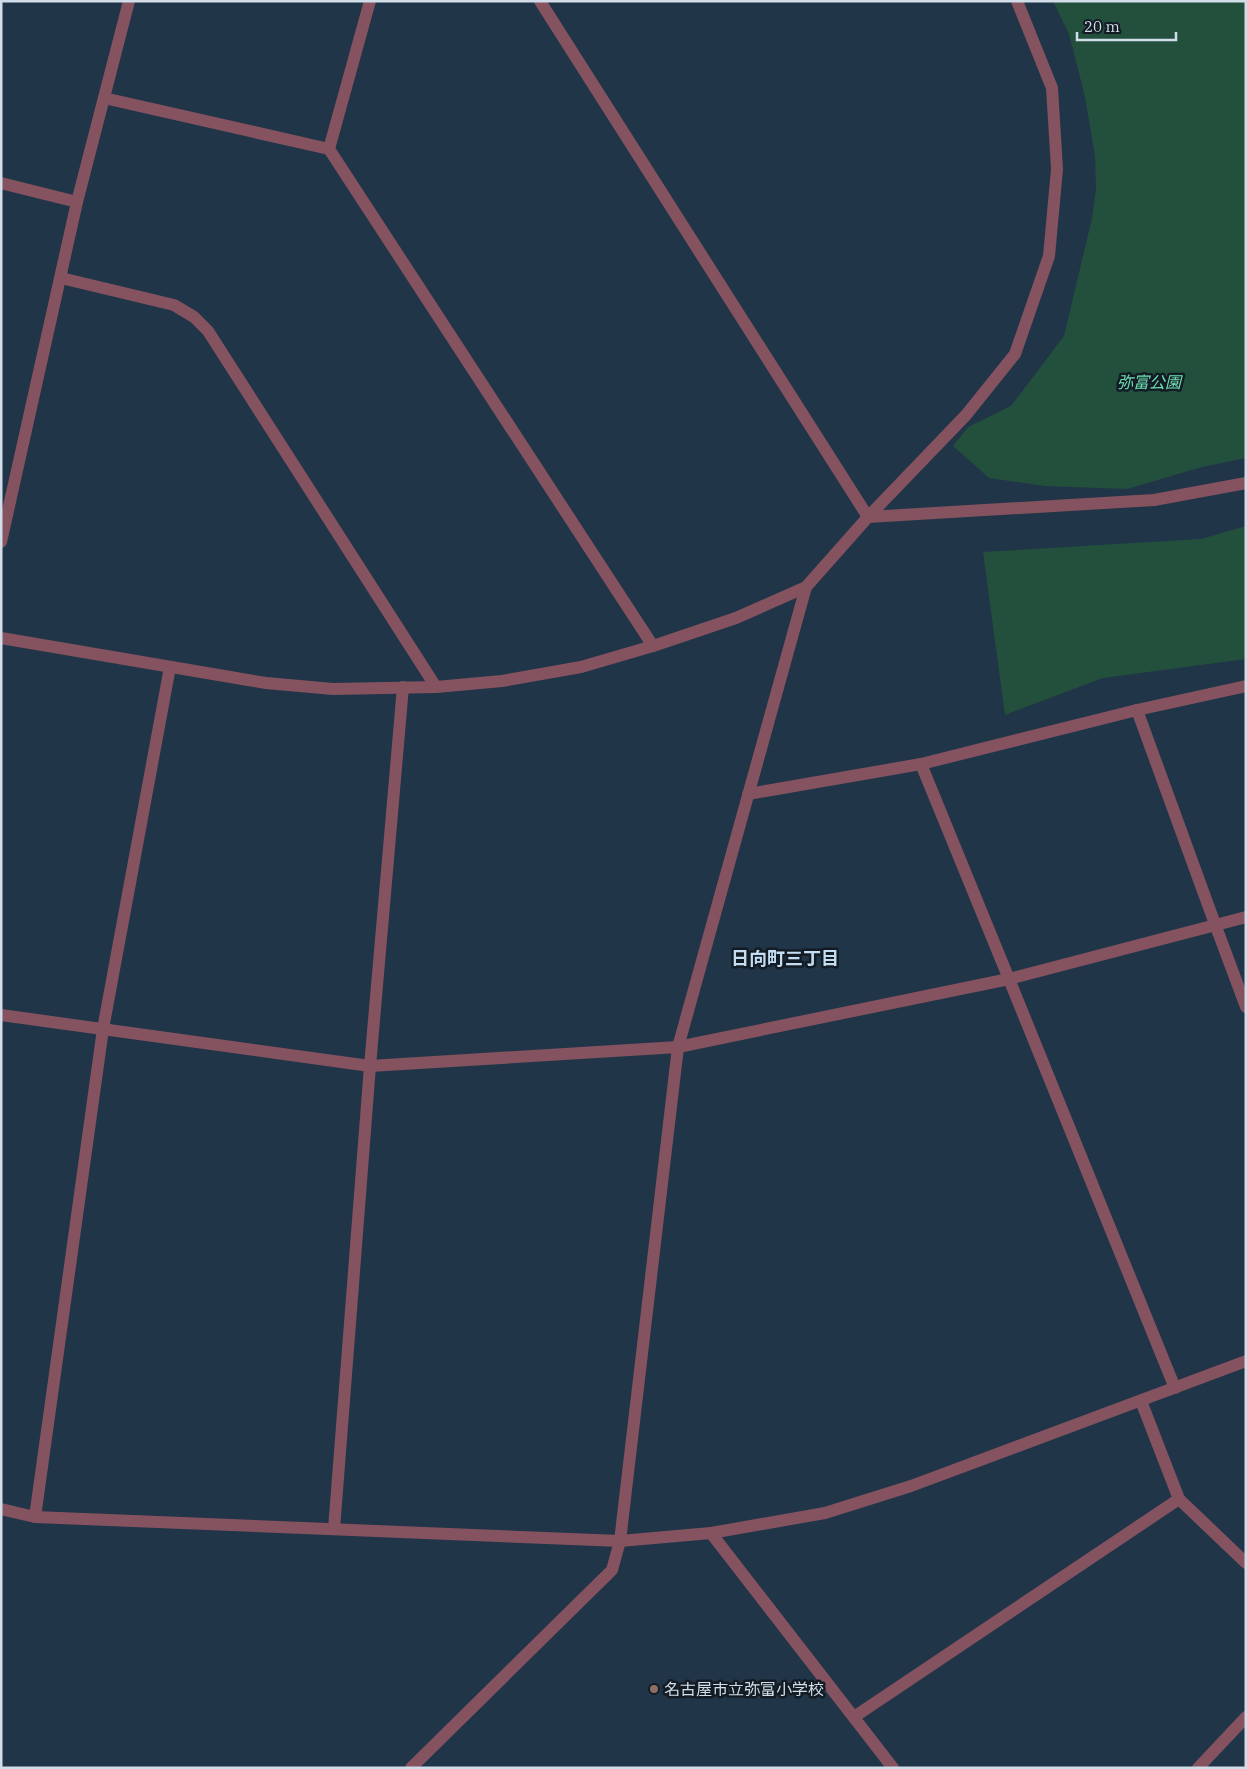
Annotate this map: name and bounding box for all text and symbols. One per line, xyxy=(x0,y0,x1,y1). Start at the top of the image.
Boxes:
scale bar xyxy=(1077,10,1176,42)
text: 20 m xyxy=(1084,17,1120,36)
park label: 弥富公園 xyxy=(1117,372,1183,392)
district label: 日向町三丁目 xyxy=(731,947,839,970)
place label: 名古屋市立弥富小学校 xyxy=(664,1679,824,1699)
marker: 名古屋市立弥富小学校 xyxy=(648,1683,660,1695)

